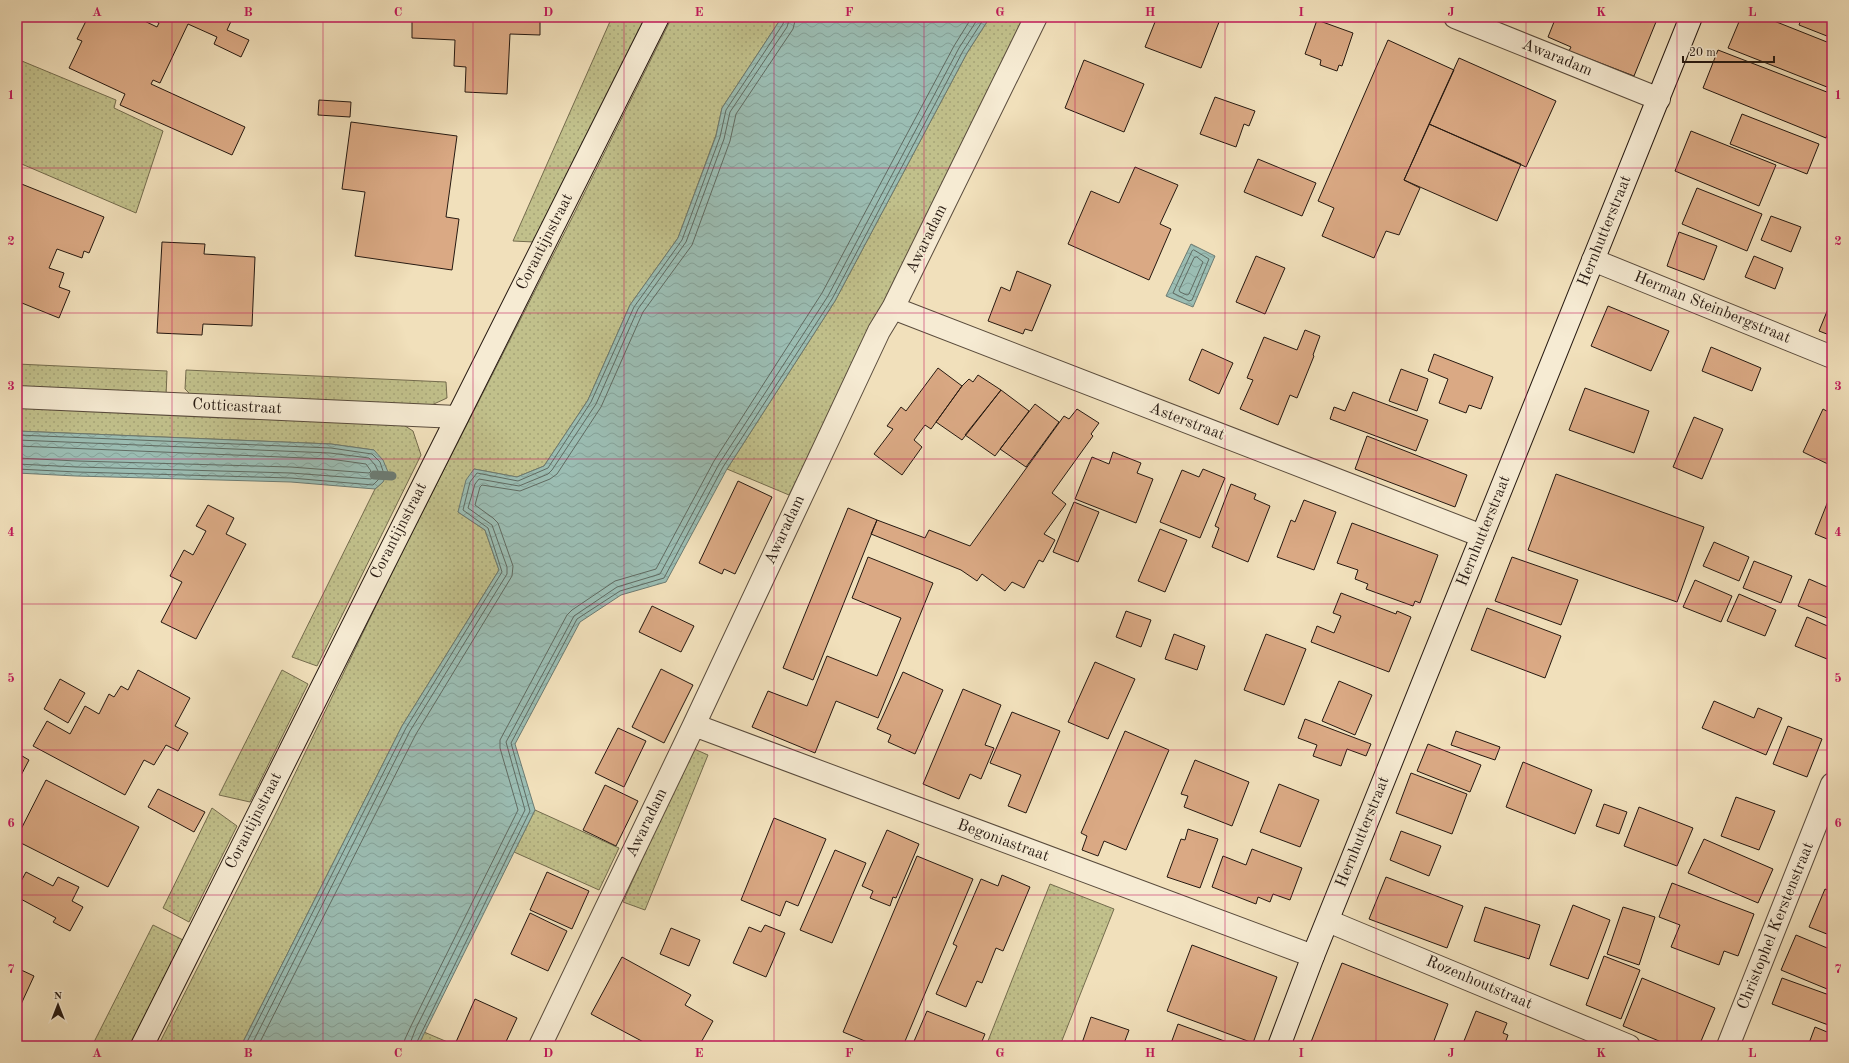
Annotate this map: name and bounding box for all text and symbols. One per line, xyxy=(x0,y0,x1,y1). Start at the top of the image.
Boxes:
text: A xyxy=(92,6,102,19)
text: B xyxy=(243,6,253,19)
text: C xyxy=(394,6,402,19)
text: D xyxy=(543,6,553,19)
text: E xyxy=(695,6,704,19)
text: F xyxy=(845,6,854,19)
text: G xyxy=(995,6,1005,19)
text: H xyxy=(1145,6,1156,19)
text: I xyxy=(1298,6,1304,19)
text: J xyxy=(1447,6,1455,19)
text: K xyxy=(1596,6,1606,19)
text: L xyxy=(1748,6,1757,19)
street label: Awaradam xyxy=(1519,37,1595,79)
scale bar xyxy=(1683,38,1774,64)
text: 20 m xyxy=(1689,47,1716,59)
text: 1 xyxy=(7,89,15,102)
text: 1 xyxy=(1834,89,1842,102)
street label: Hernhutterstraat xyxy=(1575,173,1635,289)
street label: Corantijnstraat xyxy=(514,191,576,293)
street label: Awaradam xyxy=(903,202,951,276)
text: 2 xyxy=(7,235,15,248)
text: 2 xyxy=(1834,235,1842,248)
street label: Herman Steinbergstraat xyxy=(1631,269,1793,347)
text: 3 xyxy=(7,380,15,393)
text: 3 xyxy=(1834,380,1842,393)
street label: Cotticastraat xyxy=(192,397,283,417)
street label: Asterstraat xyxy=(1147,400,1227,444)
street label: Hernhutterstraat xyxy=(1454,473,1514,589)
street label: Corantijnstraat xyxy=(368,480,430,582)
street label: Awaradam xyxy=(762,493,808,567)
text: 4 xyxy=(7,526,15,539)
text: 4 xyxy=(1834,526,1842,539)
text: 5 xyxy=(7,672,15,685)
text: 5 xyxy=(1834,672,1842,685)
street label: Corantijnstraat xyxy=(223,770,285,872)
street label: Hernhutterstraat xyxy=(1333,774,1393,890)
street label: Awaradam xyxy=(623,786,671,860)
text: 6 xyxy=(7,817,15,830)
street label: Begoniastraat xyxy=(955,817,1051,865)
text: 6 xyxy=(1834,817,1842,830)
street label: Christophel Kerstenstraat xyxy=(1735,840,1817,1012)
street label: Rozenhoutstraat xyxy=(1424,953,1535,1013)
text: 7 xyxy=(7,963,15,976)
text: 7 xyxy=(1834,963,1842,976)
north arrow xyxy=(38,985,78,1025)
text: N xyxy=(54,991,63,1002)
text: A xyxy=(92,1047,102,1060)
text: B xyxy=(243,1047,253,1060)
text: C xyxy=(394,1047,402,1060)
text: D xyxy=(543,1047,553,1060)
text: E xyxy=(695,1047,704,1060)
text: F xyxy=(845,1047,854,1060)
text: G xyxy=(995,1047,1005,1060)
text: H xyxy=(1145,1047,1156,1060)
text: I xyxy=(1298,1047,1304,1060)
text: J xyxy=(1447,1047,1455,1060)
text: K xyxy=(1596,1047,1606,1060)
text: L xyxy=(1748,1047,1757,1060)

